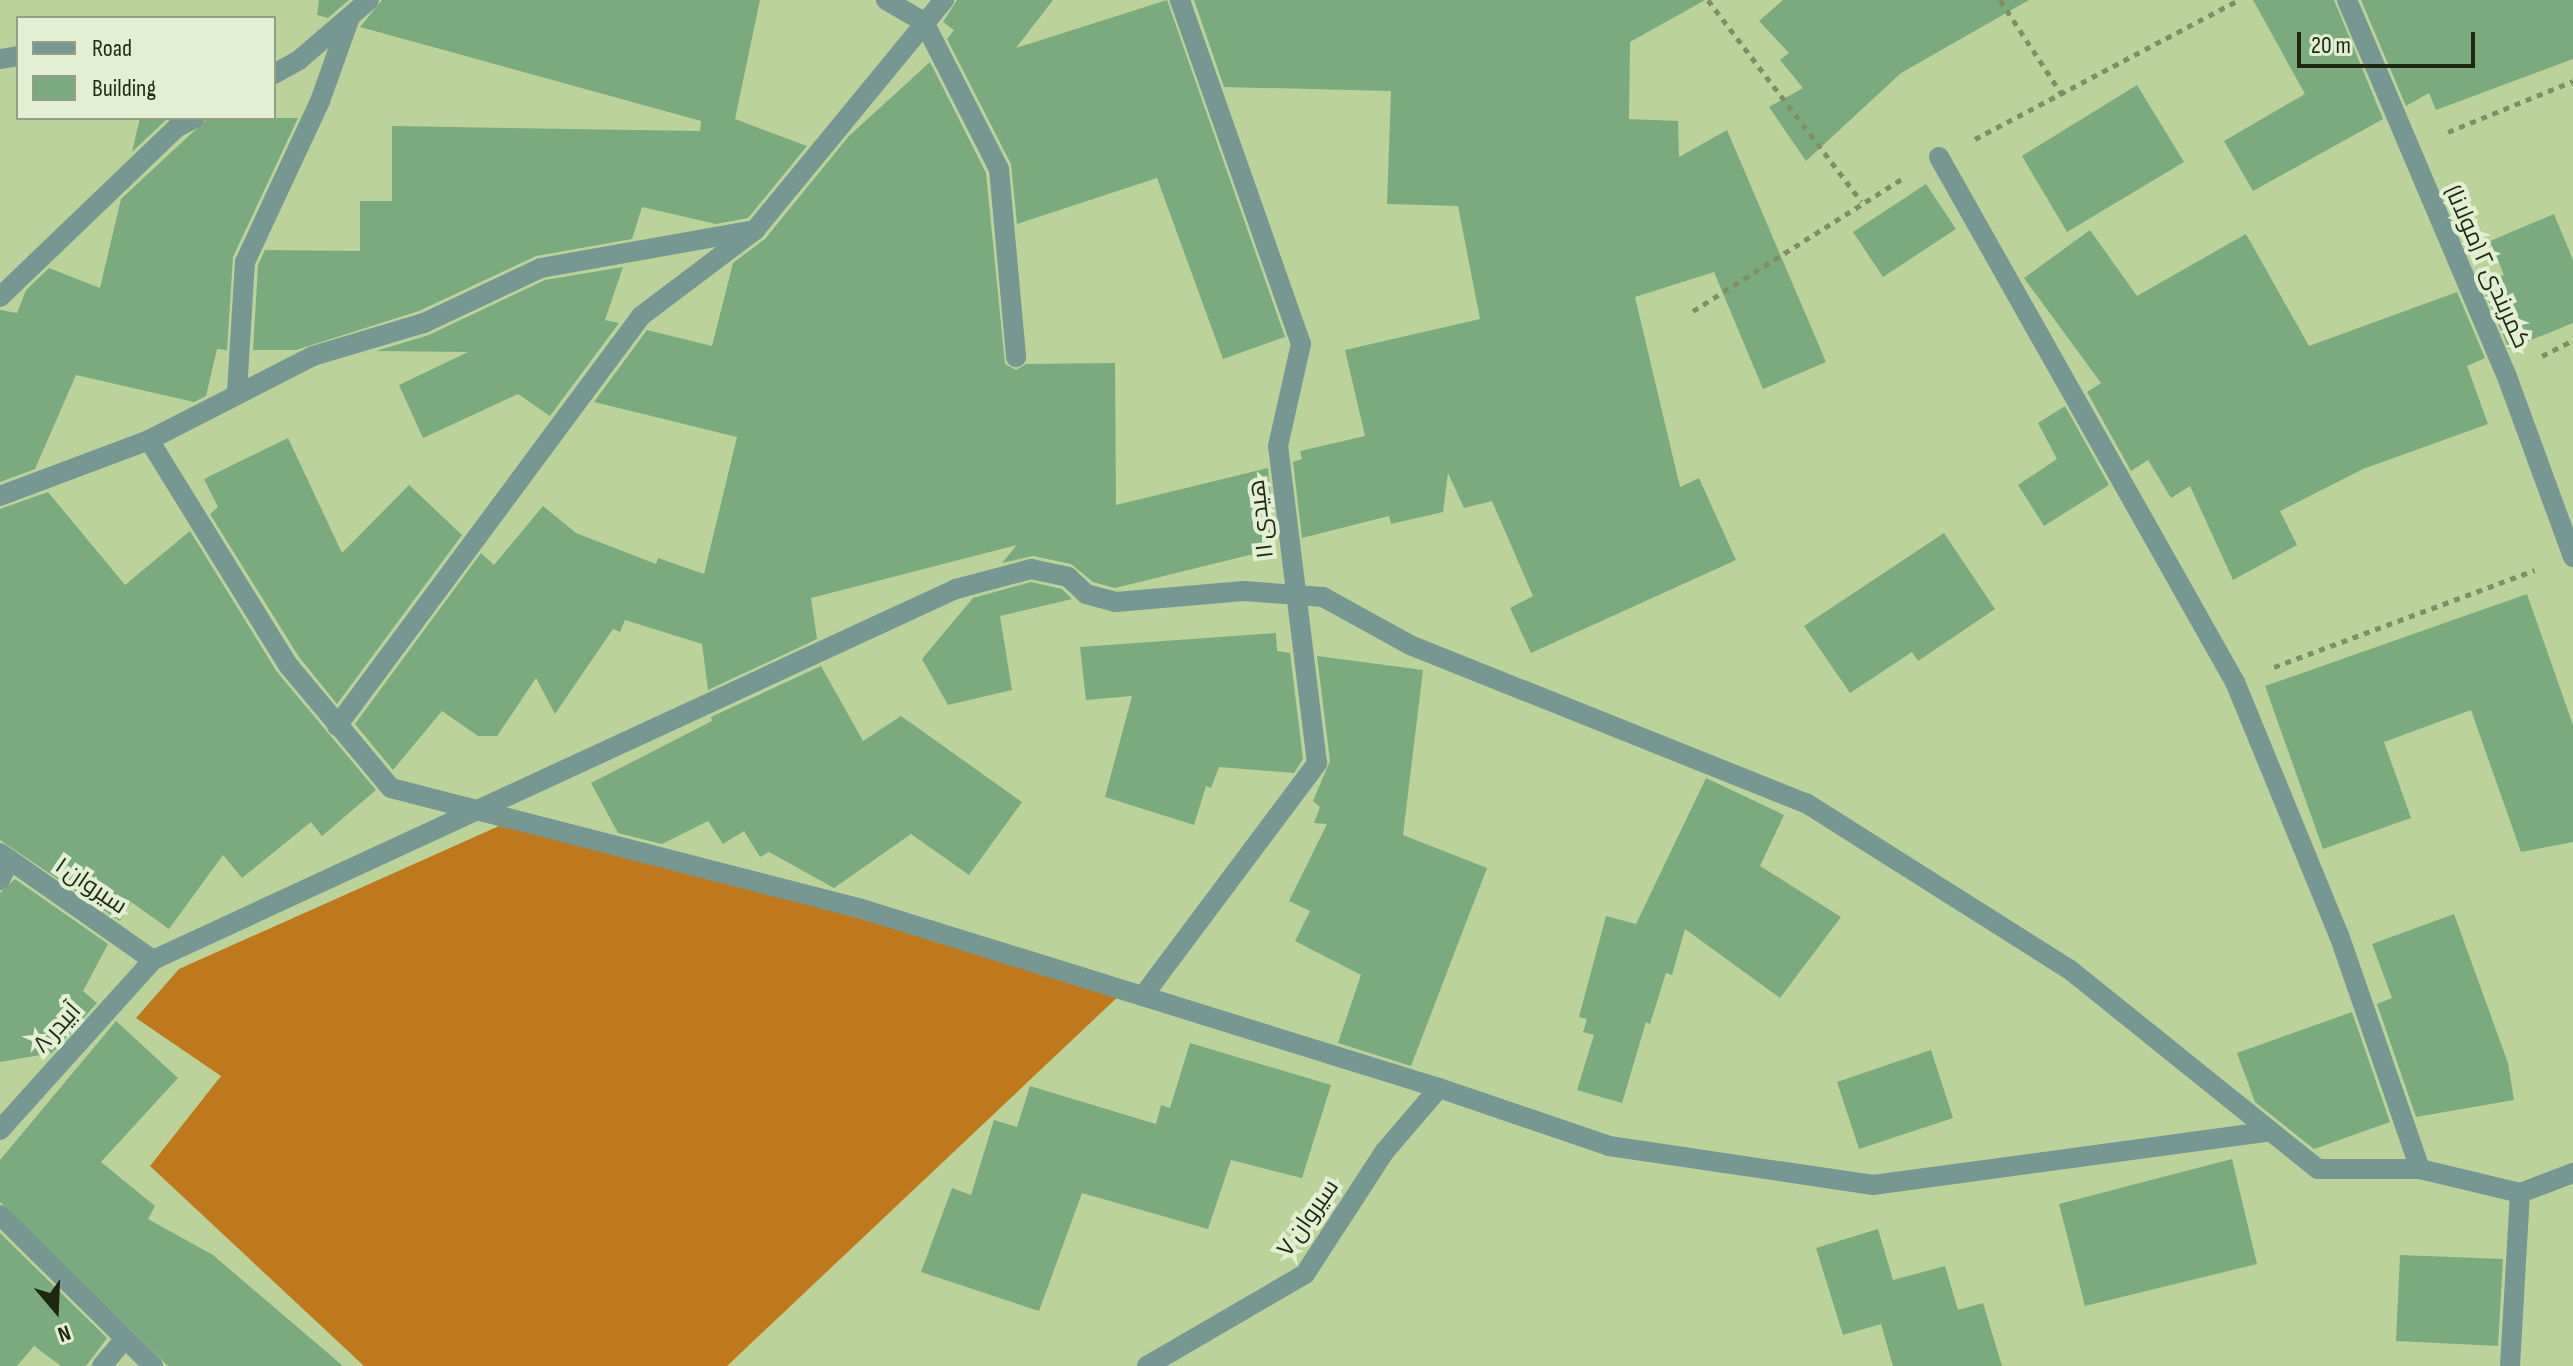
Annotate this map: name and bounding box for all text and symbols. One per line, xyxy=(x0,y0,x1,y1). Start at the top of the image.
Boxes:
legend xyxy=(16,16,276,120)
scale bar xyxy=(2301,16,2479,66)
text: 20 m xyxy=(2311,31,2351,60)
text: Road xyxy=(92,34,132,63)
text: Building xyxy=(92,74,156,103)
street label: کمربندی ۲ (مولانا) xyxy=(2438,181,2536,353)
street label: هیدی ۱۱ xyxy=(1242,478,1280,560)
street label: سیروان ۱ xyxy=(49,851,133,921)
street label: آبیدر ۸ xyxy=(27,997,87,1059)
street label: سیروان ۷ xyxy=(1271,1174,1345,1262)
north arrow xyxy=(16,1270,96,1350)
text: N xyxy=(54,1318,74,1348)

